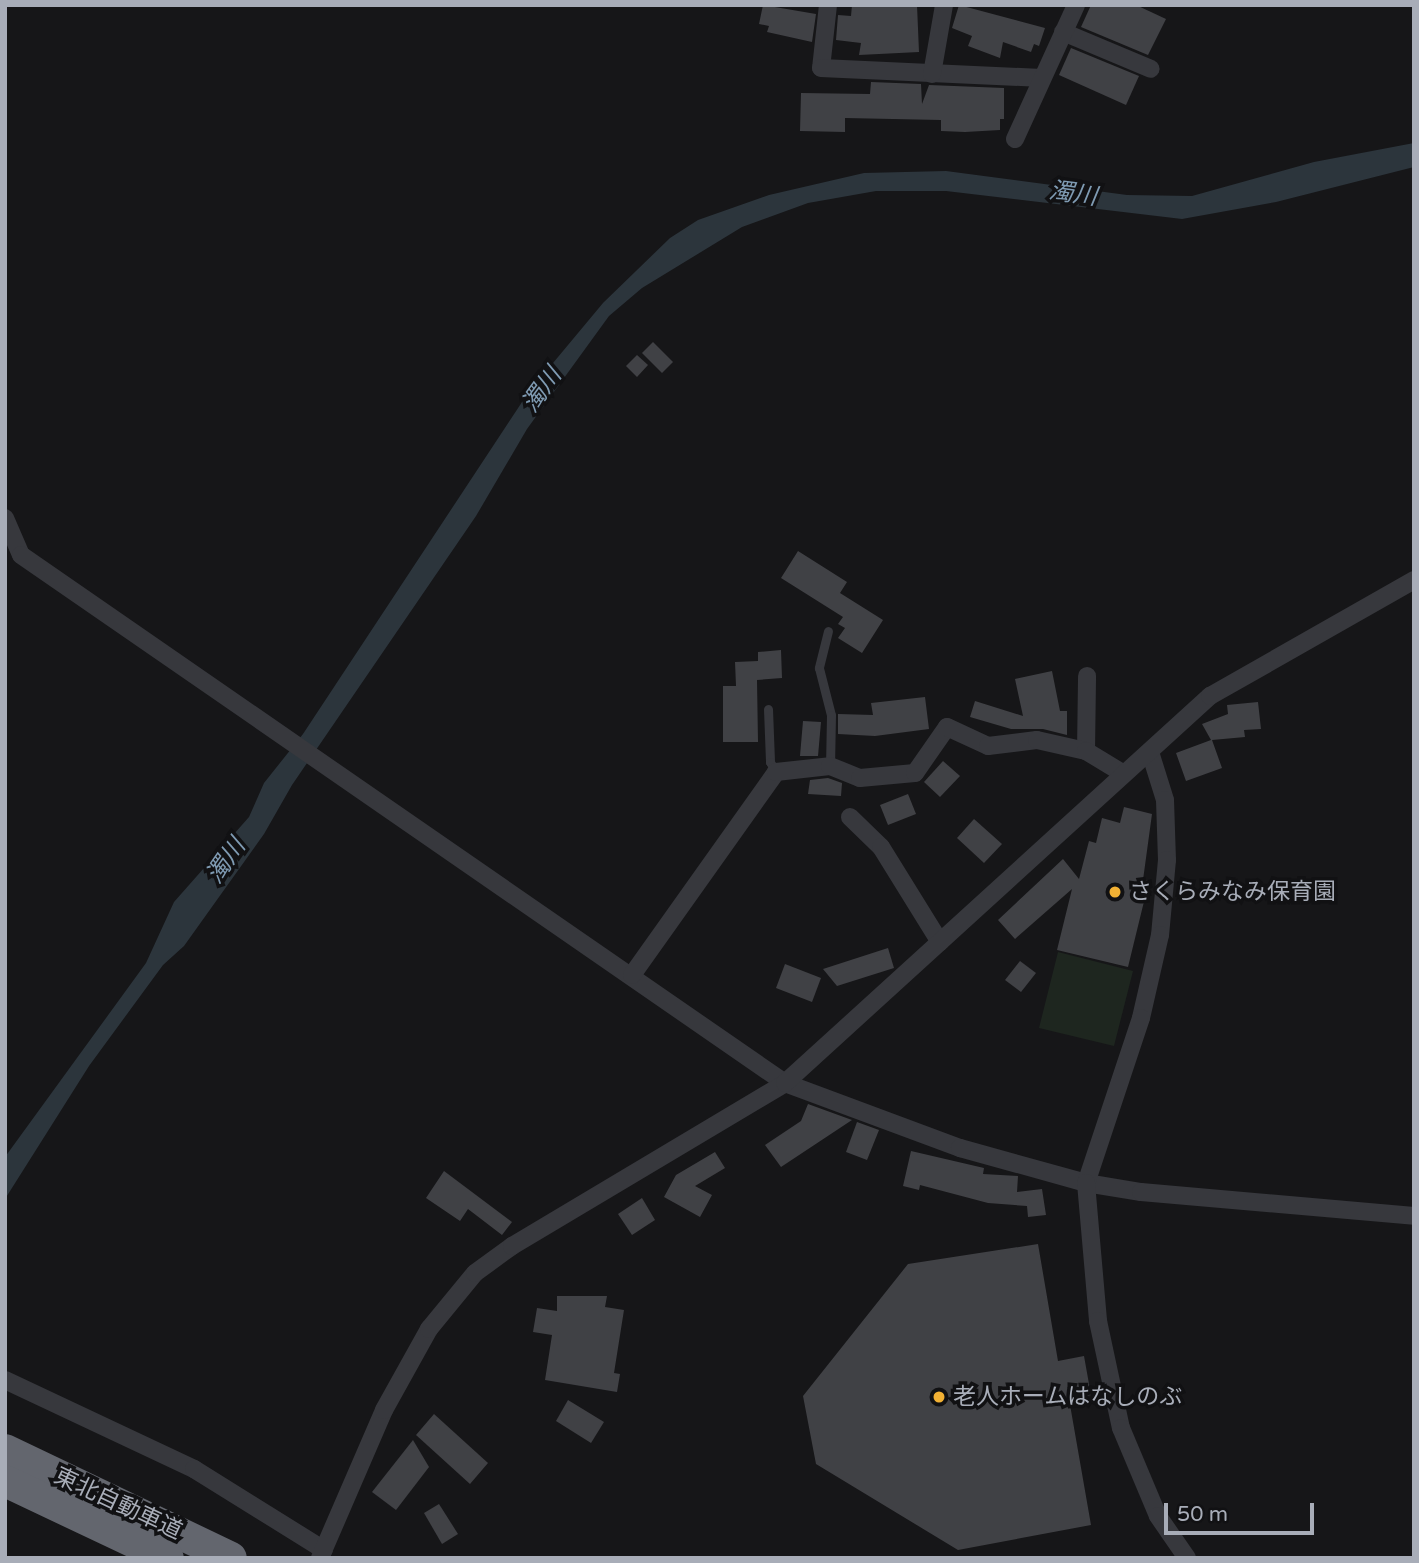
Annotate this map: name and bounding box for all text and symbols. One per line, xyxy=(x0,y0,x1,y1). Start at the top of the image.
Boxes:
water label: 濁川 xyxy=(1047,176,1099,212)
water label: 濁川 xyxy=(516,362,568,418)
water label: 濁川 xyxy=(200,833,252,889)
place label: さくらみなみ保育園 xyxy=(1129,878,1336,906)
marker: さくらみなみ保育園 xyxy=(1107,884,1123,900)
place label: 老人ホームはなしのぶ xyxy=(953,1383,1183,1411)
marker: 老人ホームはなしのぶ xyxy=(931,1389,947,1405)
street label: 東北自動車道 xyxy=(50,1462,186,1546)
scale bar xyxy=(1167,1490,1318,1534)
text: 50 m xyxy=(1177,1502,1228,1527)

